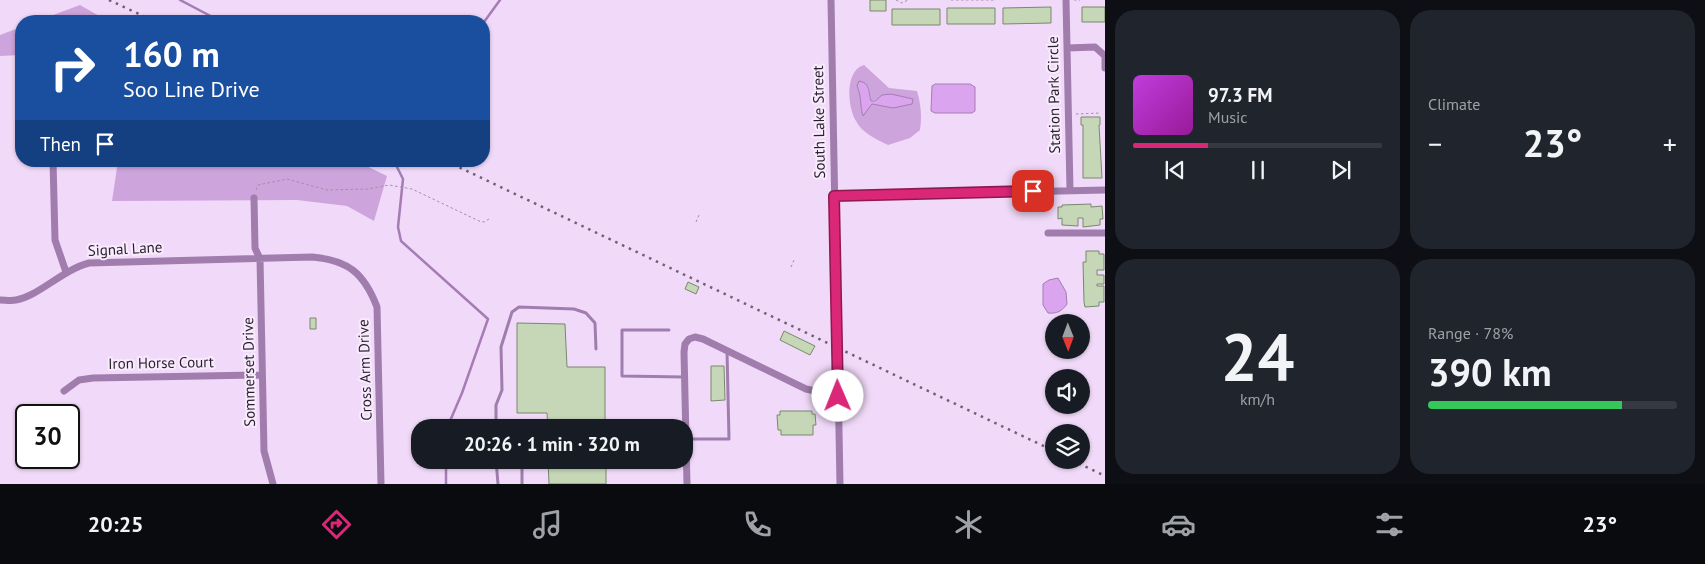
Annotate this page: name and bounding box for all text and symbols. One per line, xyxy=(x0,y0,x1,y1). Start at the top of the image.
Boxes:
text: 160 m xyxy=(123,31,220,77)
icon: right xyxy=(40,35,105,100)
street label: Station Park Circle xyxy=(1043,36,1064,154)
street label: South Lake Street xyxy=(808,65,829,179)
text: Soo Line Drive xyxy=(123,75,260,103)
text: 97.3 FM xyxy=(1208,83,1272,107)
text: Climate xyxy=(1428,94,1480,114)
text: Music xyxy=(1208,107,1248,127)
text: 23° xyxy=(1523,118,1582,167)
text: − xyxy=(1428,125,1442,162)
text: + xyxy=(1663,125,1677,162)
icon: arrive xyxy=(91,130,119,158)
text: Then xyxy=(40,132,81,156)
icon: previous xyxy=(1161,156,1189,184)
icon: pause xyxy=(1244,156,1272,184)
icon: next xyxy=(1327,156,1355,184)
pin xyxy=(1012,170,1054,212)
icon: arrive xyxy=(1019,177,1047,205)
street label: Signal Lane xyxy=(87,237,163,260)
north arrow xyxy=(1045,314,1090,359)
map controls xyxy=(1045,314,1090,469)
text: 24 xyxy=(1221,314,1294,398)
street label: Sommerset Drive xyxy=(238,317,259,427)
street label: Cross Arm Drive xyxy=(353,319,376,421)
text: Range · 78% xyxy=(1428,323,1513,343)
text: 390 km xyxy=(1428,347,1552,396)
street label: Iron Horse Court xyxy=(108,352,214,373)
position arrow xyxy=(811,369,863,421)
button: sound xyxy=(1045,369,1090,414)
text: km/h xyxy=(1240,389,1275,409)
speed limit sign: 30 xyxy=(15,404,80,469)
button: layers xyxy=(1045,424,1090,469)
text: 20:26 · 1 min · 320 m xyxy=(464,432,640,456)
icon: directions xyxy=(319,507,354,542)
icon: music xyxy=(530,507,565,542)
icon: phone xyxy=(740,507,775,542)
icon: climate xyxy=(951,507,986,542)
icon: car xyxy=(1161,507,1196,542)
icon: filters xyxy=(1372,507,1407,542)
text: 20:25 xyxy=(88,510,144,538)
text: 23° xyxy=(1583,510,1617,538)

